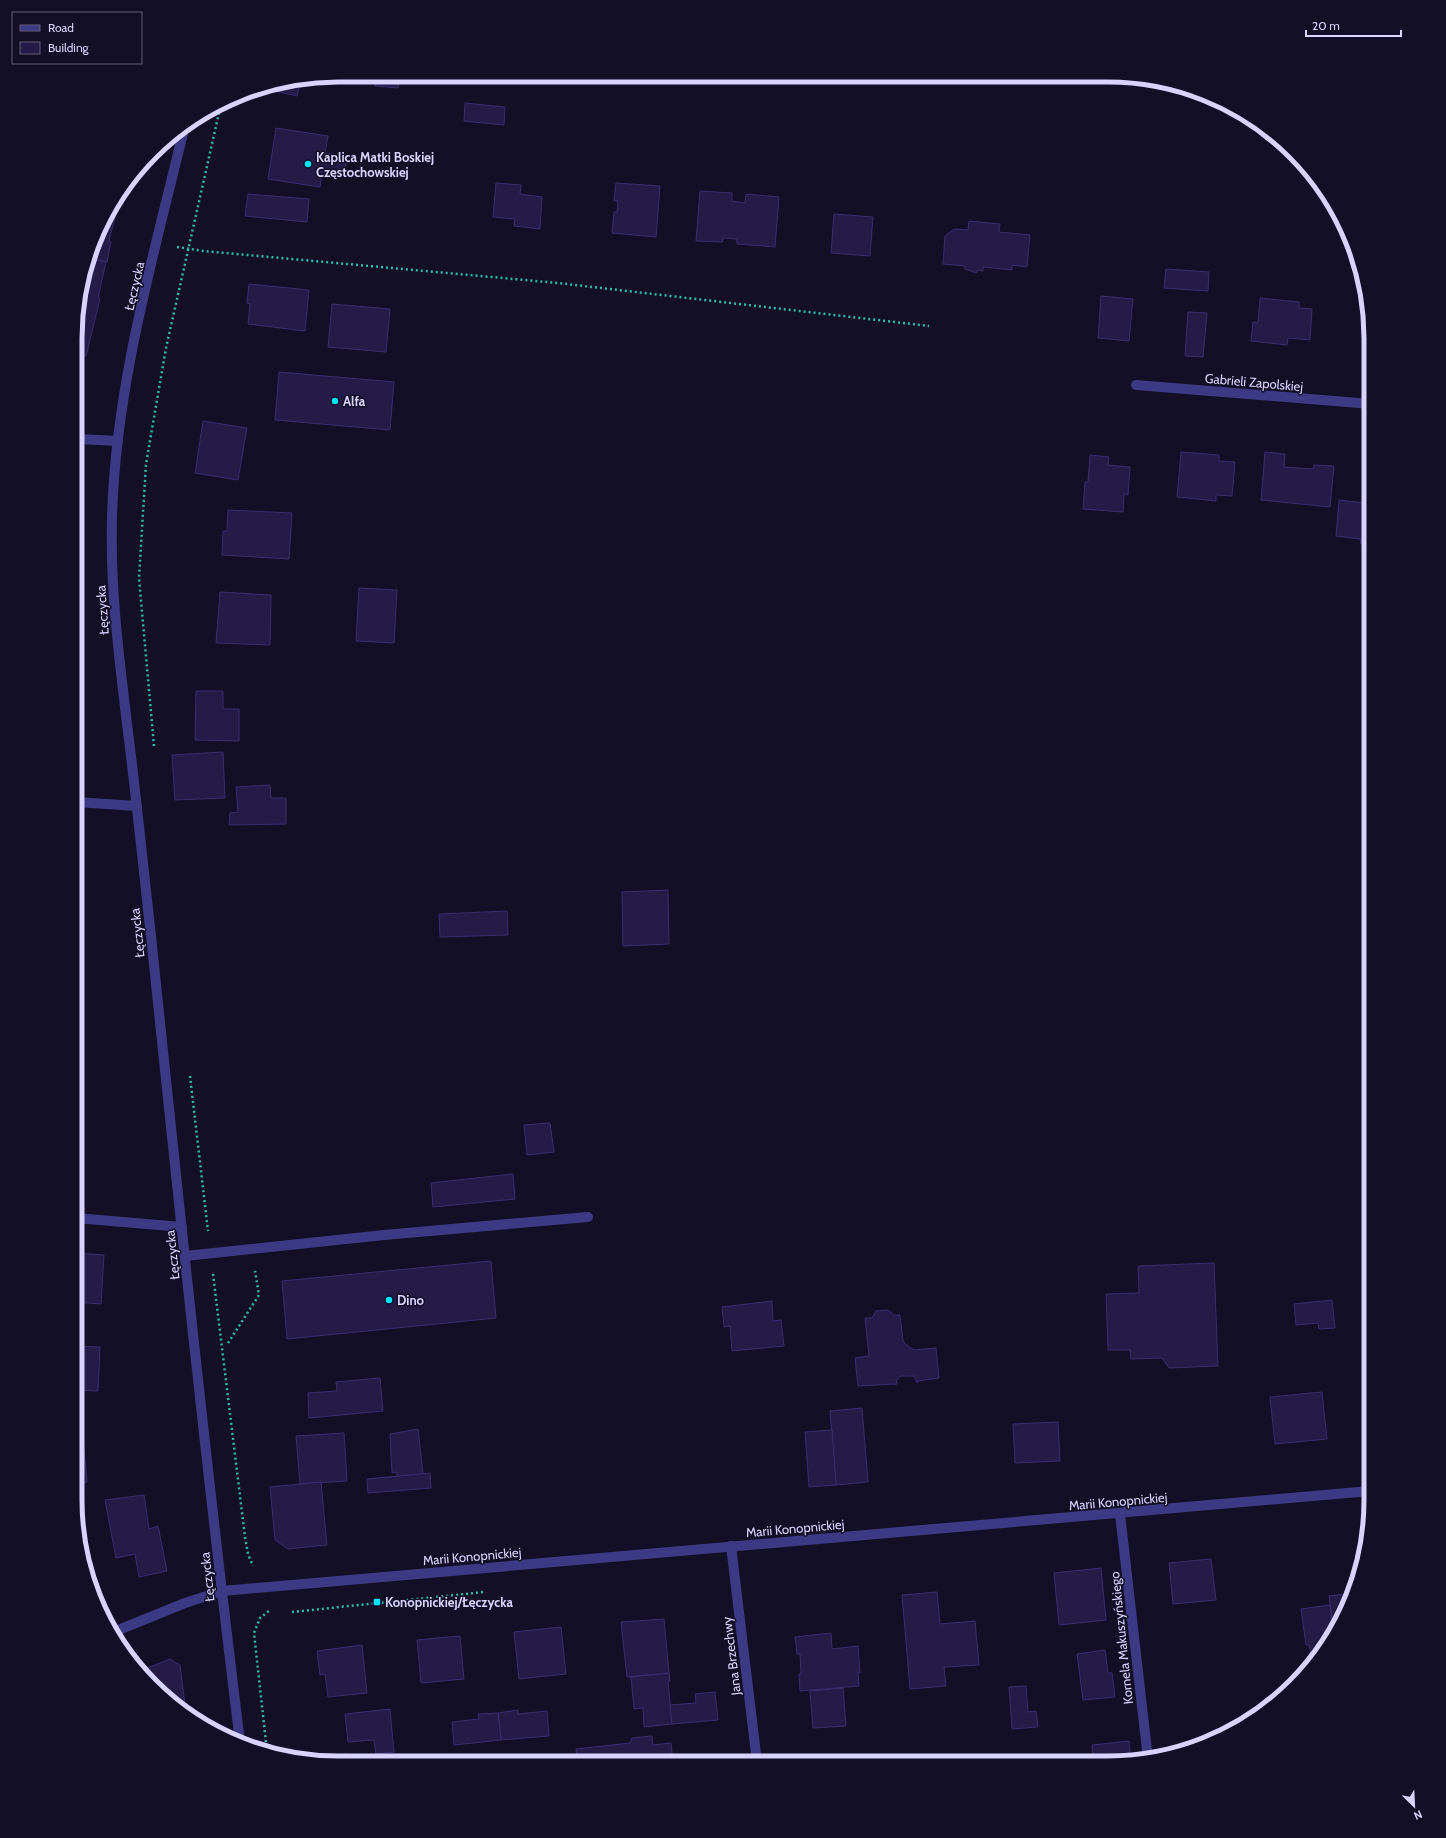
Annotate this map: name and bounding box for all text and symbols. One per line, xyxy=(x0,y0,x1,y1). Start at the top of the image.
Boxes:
legend xyxy=(12,12,142,64)
scale bar xyxy=(1306,12,1401,38)
text: 20 m xyxy=(1312,18,1340,33)
text: Road xyxy=(48,20,74,35)
text: Building xyxy=(48,40,90,55)
place label: Kaplica Matki Boskiej Częstochowskiej xyxy=(316,149,434,180)
marker: Kaplica Matki Boskiej Częstochowskiej xyxy=(303,159,313,169)
street label: Łęczycka xyxy=(121,259,148,312)
street label: Gabrieli Zapolskiej xyxy=(1204,370,1304,395)
place label: Alfa xyxy=(343,393,366,409)
marker: Alfa xyxy=(330,396,340,406)
street label: Łęczycka xyxy=(92,584,112,635)
street label: Łęczycka xyxy=(126,907,148,958)
street label: Łęczycka xyxy=(161,1229,183,1280)
place label: Dino xyxy=(397,1292,425,1308)
marker: Dino xyxy=(384,1295,394,1305)
street label: Marii Konopnickiej xyxy=(1068,1489,1168,1514)
street label: Marii Konopnickiej xyxy=(745,1516,845,1541)
street label: Marii Konopnickiej xyxy=(422,1544,522,1569)
street label: Łęczycka xyxy=(196,1551,218,1602)
street label: Kornela Makuszyńskiego xyxy=(1106,1571,1136,1705)
place label: Konopnickiej/Łęczycka xyxy=(385,1594,513,1610)
marker: Konopnickiej/Łęczycka xyxy=(372,1597,382,1607)
street label: Jana Brzechwy xyxy=(718,1615,744,1697)
north arrow xyxy=(1394,1786,1434,1826)
text: N xyxy=(1412,1807,1424,1823)

